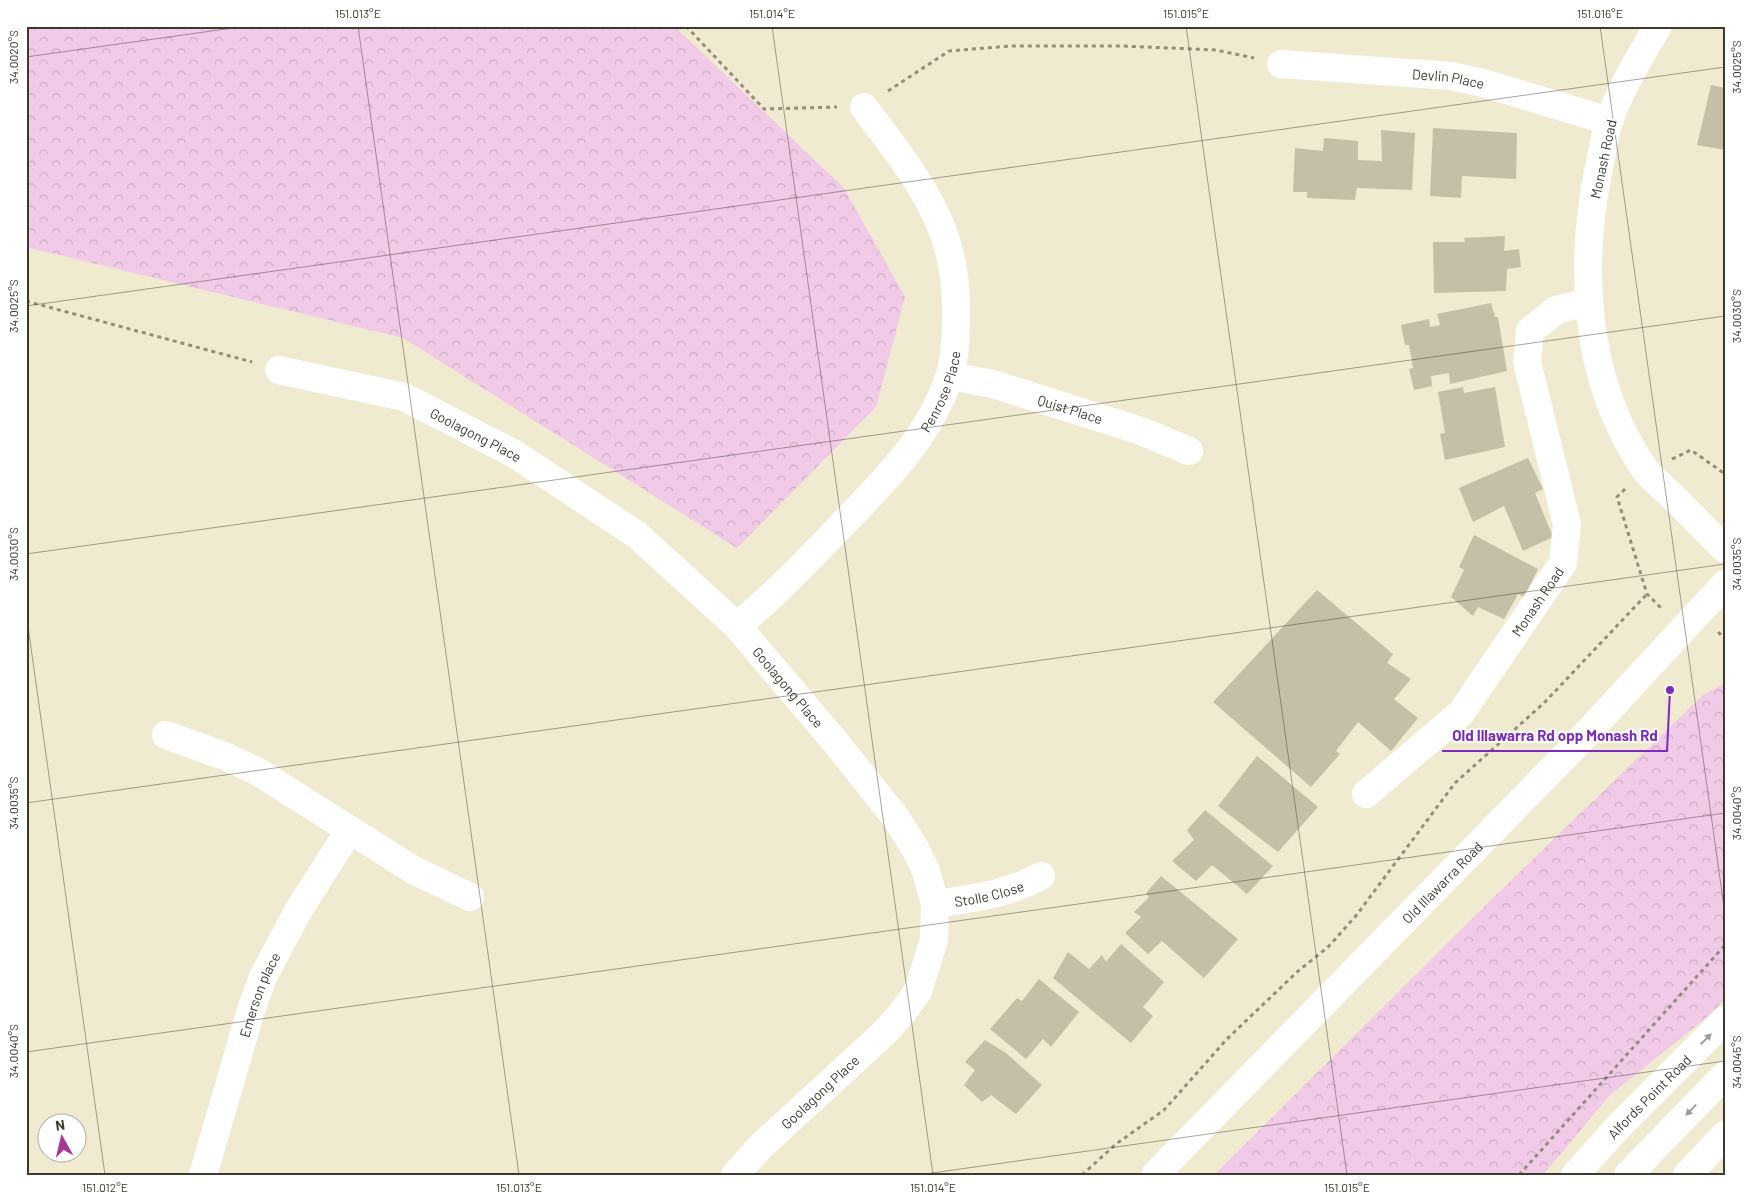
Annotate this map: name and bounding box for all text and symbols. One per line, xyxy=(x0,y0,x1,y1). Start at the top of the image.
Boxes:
text: 151.013°E xyxy=(335,6,381,20)
text: 151.014°E xyxy=(749,6,795,20)
text: 151.015°E xyxy=(1163,6,1209,20)
text: 151.016°E xyxy=(1577,6,1623,20)
text: 34.0020°S xyxy=(6,30,20,84)
text: 34.0025°S xyxy=(1729,40,1743,94)
street label: Devlin Place xyxy=(1411,65,1486,92)
street label: Monash Road xyxy=(1586,118,1620,200)
text: 34.0025°S xyxy=(6,279,20,333)
text: 34.0030°S xyxy=(1729,289,1743,343)
street label: Penrose Place xyxy=(916,350,963,435)
street label: Quist Place xyxy=(1036,390,1105,427)
street label: Goolagong Place xyxy=(428,404,525,465)
text: 34.0030°S xyxy=(6,527,20,581)
text: 34.0035°S xyxy=(1729,537,1743,591)
street label: Monash Road xyxy=(1507,563,1567,639)
street label: Goolagong Place xyxy=(750,643,828,731)
callout: Old Illawarra Rd opp Monash Rd xyxy=(1442,721,1667,751)
text: Old Illawarra Rd opp Monash Rd xyxy=(1452,726,1658,744)
text: 34.0035°S xyxy=(6,776,20,830)
text: 34.0040°S xyxy=(1729,786,1743,840)
street label: Old Illawarra Road xyxy=(1398,838,1486,927)
street label: Stolle Close xyxy=(953,877,1026,910)
street label: Emerson place xyxy=(235,949,283,1039)
text: 34.0040°S xyxy=(6,1024,20,1078)
one-way arrow xyxy=(1700,1033,1712,1045)
text: 34.0045°S xyxy=(1729,1035,1743,1089)
street label: Alfords Point Road xyxy=(1604,1051,1694,1142)
street label: Goolagong Place xyxy=(777,1052,863,1132)
one-way arrow xyxy=(1685,1104,1697,1116)
north arrow xyxy=(38,1114,88,1164)
text: N xyxy=(54,1116,66,1134)
text: 151.012°E xyxy=(82,1180,128,1194)
text: 151.013°E xyxy=(496,1180,542,1194)
text: 151.014°E xyxy=(910,1180,956,1194)
text: 151.015°E xyxy=(1324,1180,1370,1194)

